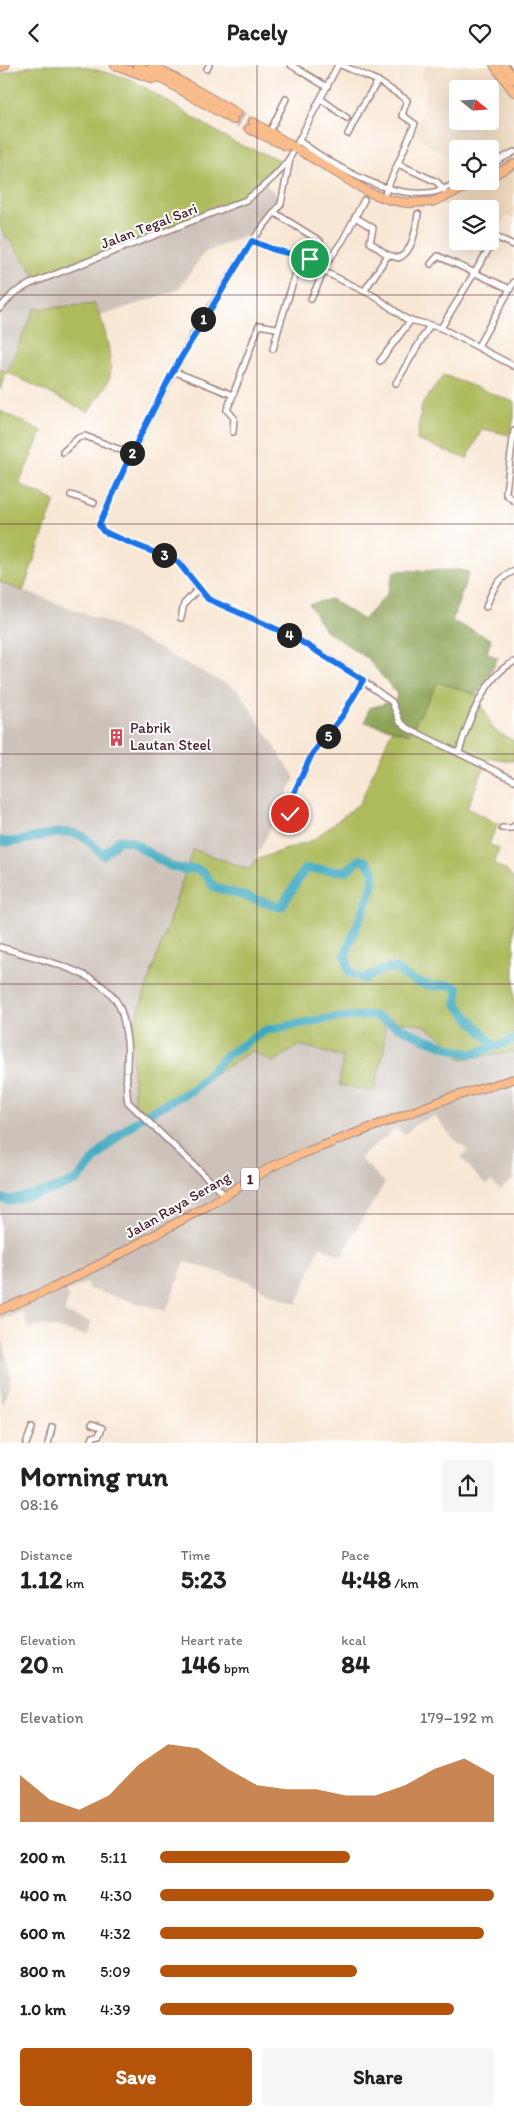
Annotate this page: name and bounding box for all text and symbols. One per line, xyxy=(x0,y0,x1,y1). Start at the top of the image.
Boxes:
icon: back xyxy=(20,19,48,47)
text: Pacely xyxy=(227,19,287,46)
icon: heart xyxy=(466,19,494,47)
north arrow xyxy=(449,80,499,130)
map controls xyxy=(449,80,499,250)
button: locate xyxy=(449,140,499,190)
street label: Jalan Tegal Sari xyxy=(98,199,200,253)
button: layers xyxy=(449,200,499,250)
pin xyxy=(289,238,331,280)
icon: arrive xyxy=(296,245,324,273)
pin: 1 xyxy=(190,307,216,331)
text: 1 xyxy=(200,311,207,328)
pin: 2 xyxy=(120,441,144,465)
text: 2 xyxy=(129,445,136,462)
pin: 3 xyxy=(152,543,176,567)
text: 3 xyxy=(161,547,168,564)
pin: 4 xyxy=(276,623,302,647)
text: 4 xyxy=(285,627,294,644)
place label: Pabrik Lautan Steel xyxy=(130,719,212,754)
pin: 5 xyxy=(316,723,340,749)
building icon: Pabrik Lautan Steel xyxy=(106,727,126,747)
text: 5 xyxy=(325,728,332,745)
pin xyxy=(269,793,311,835)
icon: check xyxy=(276,800,304,828)
road number: 1 xyxy=(241,1167,259,1191)
street label: Jalan Raya Serang xyxy=(122,1168,234,1242)
text: Morning run xyxy=(20,1459,168,1493)
button: share xyxy=(442,1460,494,1512)
text: 08:16 xyxy=(20,1495,58,1514)
text: Distance xyxy=(20,1547,72,1564)
text: Time xyxy=(181,1547,211,1564)
text: Pace xyxy=(341,1547,369,1564)
text: 1.12 xyxy=(20,1564,63,1594)
text: 5:23 xyxy=(181,1564,227,1594)
text: 4:48 xyxy=(341,1564,391,1594)
text: km xyxy=(63,1575,84,1592)
text: /km xyxy=(391,1575,419,1592)
text: Elevation xyxy=(20,1632,76,1649)
text: Heart rate xyxy=(181,1632,243,1649)
text: kcal xyxy=(341,1632,366,1649)
text: 20 xyxy=(20,1649,49,1679)
text: 146 xyxy=(181,1649,221,1679)
text: 84 xyxy=(341,1649,370,1679)
text: m xyxy=(49,1660,64,1677)
text: bpm xyxy=(221,1660,250,1677)
text: Elevation xyxy=(20,1708,84,1727)
text: 179–192 m xyxy=(420,1708,494,1727)
text: 200 m xyxy=(20,1848,65,1867)
text: 5:11 xyxy=(100,1848,127,1867)
text: 400 m xyxy=(20,1886,66,1905)
text: 4:30 xyxy=(100,1886,132,1905)
text: 600 m xyxy=(20,1924,65,1943)
text: 4:32 xyxy=(100,1924,131,1943)
text: 800 m xyxy=(20,1962,66,1981)
text: 5:09 xyxy=(100,1962,131,1981)
text: 1.0 km xyxy=(20,2000,66,2019)
text: 4:39 xyxy=(100,2000,131,2019)
button: Save xyxy=(20,2048,252,2106)
button: Share xyxy=(262,2048,494,2106)

